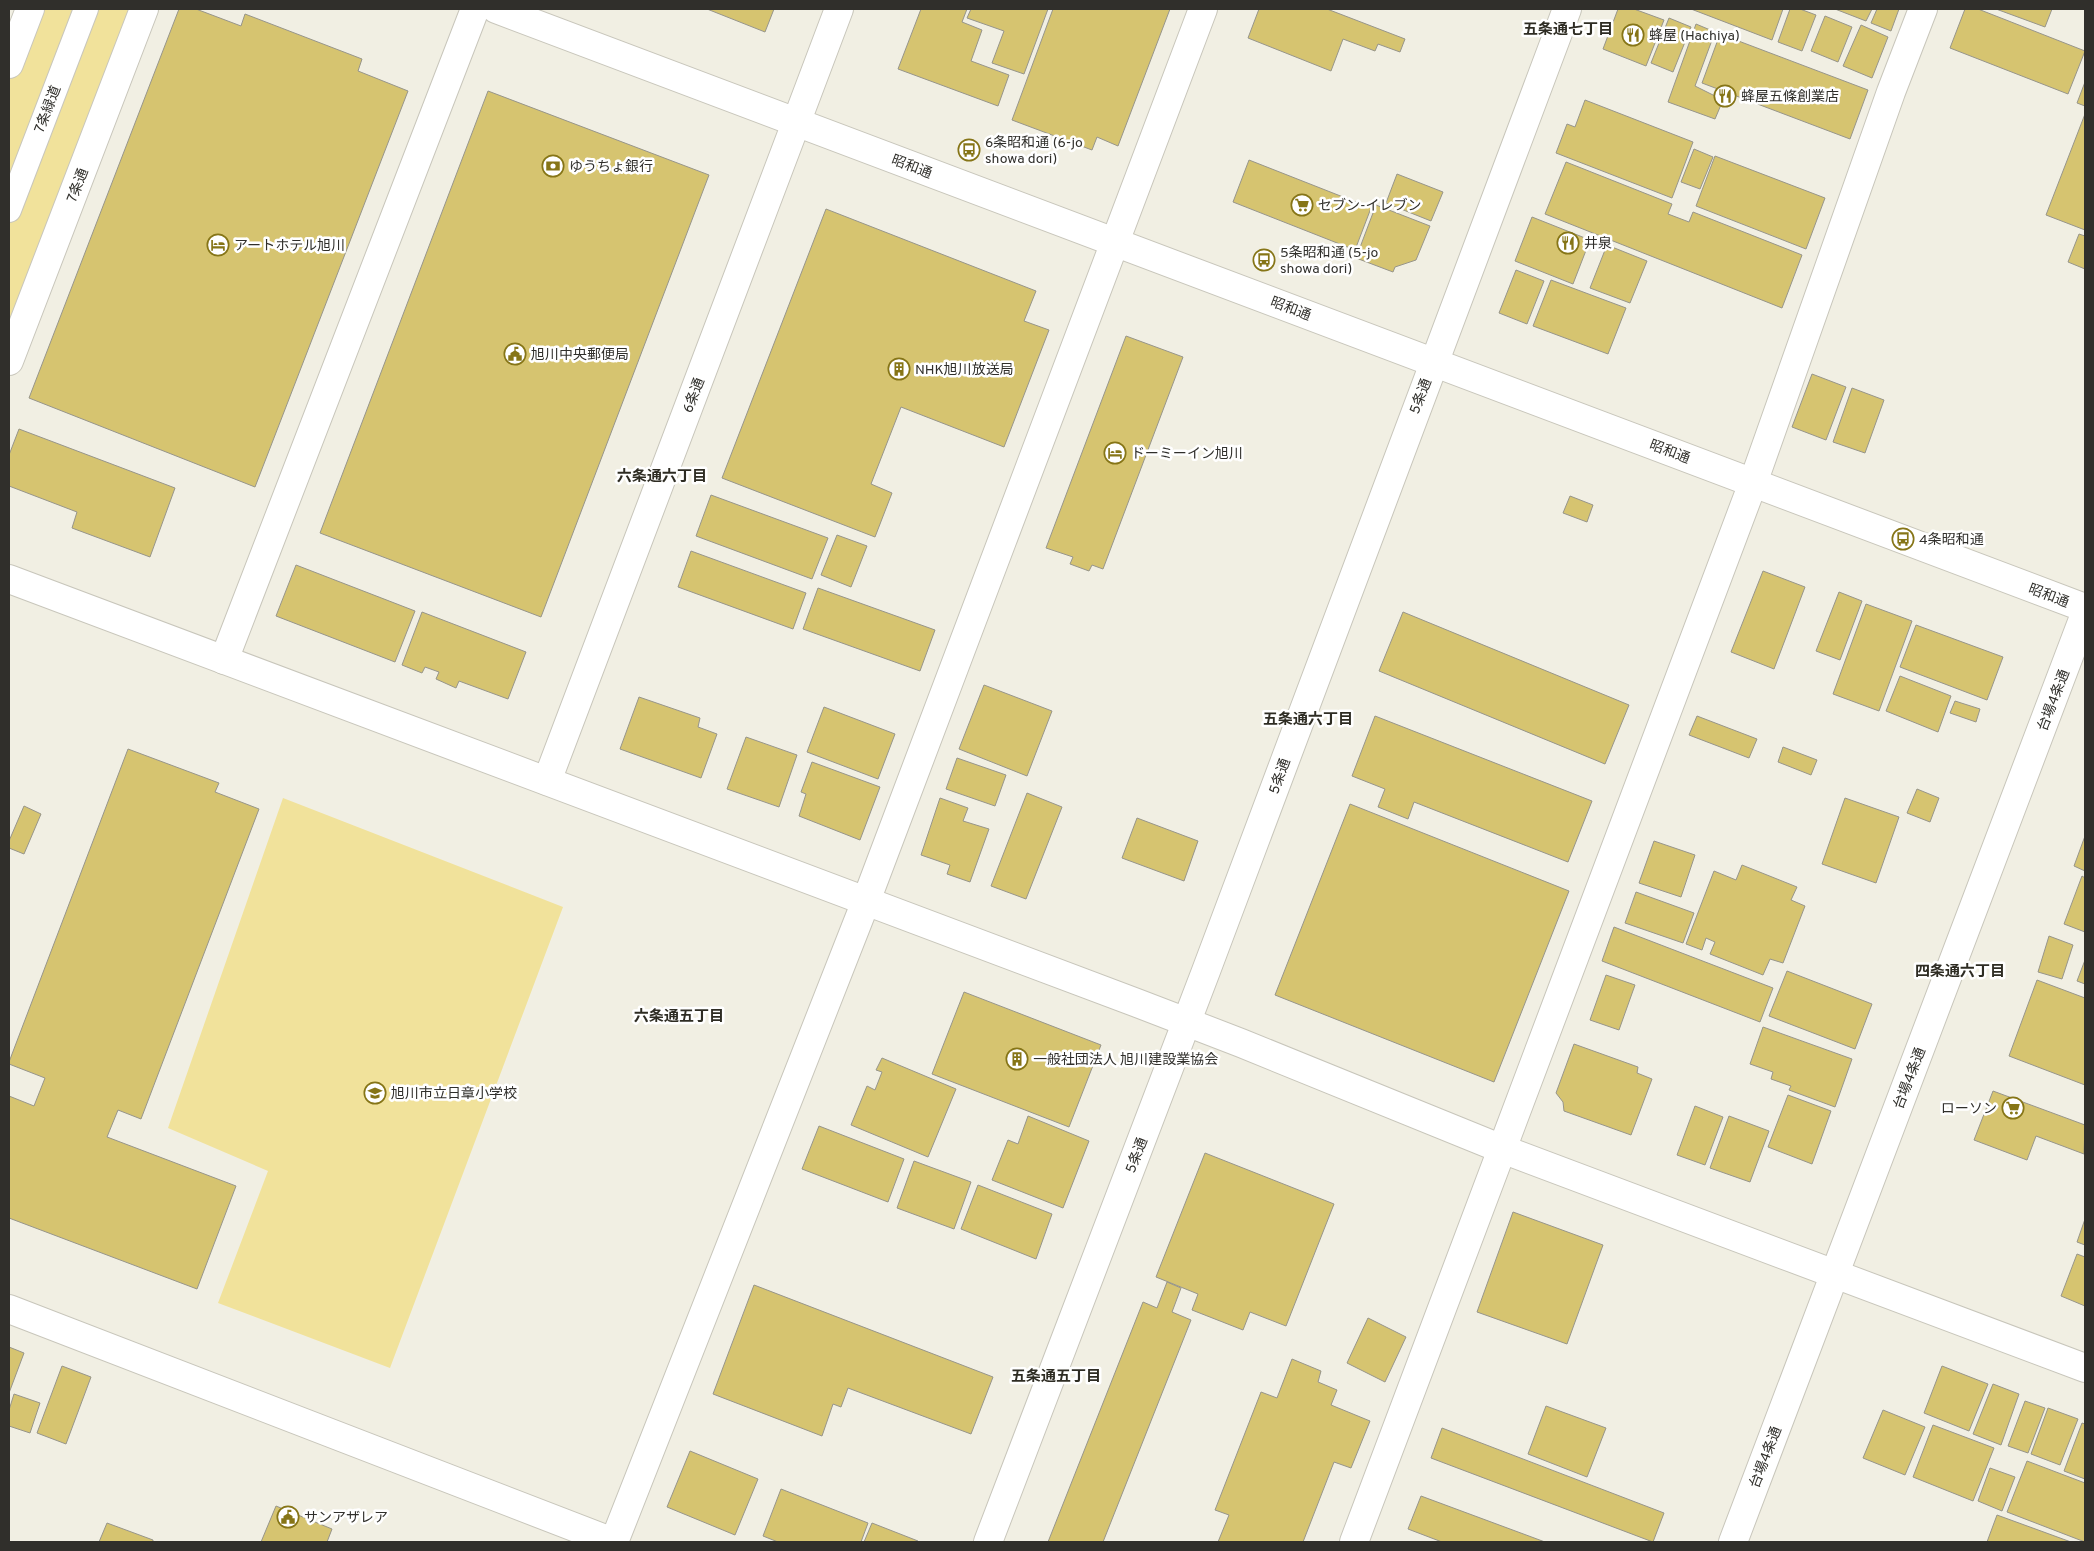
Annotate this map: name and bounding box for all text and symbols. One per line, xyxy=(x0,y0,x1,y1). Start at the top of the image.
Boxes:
district label: 五条通七丁目 xyxy=(1523,21,1613,40)
restaurant icon: 蜂屋 (Hachiya) xyxy=(1621,23,1645,47)
place label: 蜂屋 (Hachiya) xyxy=(1649,27,1740,45)
street label: 7条緑道 xyxy=(32,83,65,136)
restaurant icon: 蜂屋五條創業店 xyxy=(1713,84,1737,108)
place label: 蜂屋五條創業店 xyxy=(1741,88,1839,106)
place label: 6条昭和通 (6-jo showa dori) xyxy=(985,135,1083,168)
bus stop icon: 6条昭和通 (6-jo showa dori) xyxy=(957,138,981,162)
street label: 昭和通 xyxy=(889,152,934,183)
bank icon: ゆうちょ銀行 xyxy=(541,154,565,178)
place label: ゆうちょ銀行 xyxy=(569,159,653,176)
street label: 7条通 xyxy=(64,166,93,205)
supermarket icon: セブン-イレブン xyxy=(1290,193,1314,217)
place label: セブン-イレブン xyxy=(1318,197,1422,215)
restaurant icon: 井泉 xyxy=(1556,231,1580,255)
hotel icon: アートホテル旭川 xyxy=(206,233,230,257)
place label: 井泉 xyxy=(1584,235,1612,253)
place label: アートホテル旭川 xyxy=(234,238,345,255)
place label: 5条昭和通 (5-jo showa dori) xyxy=(1280,245,1379,278)
bus stop icon: 5条昭和通 (5-jo showa dori) xyxy=(1252,248,1276,272)
street label: 昭和通 xyxy=(1268,294,1313,325)
public building icon: 旭川中央郵便局 xyxy=(503,342,527,366)
place label: 旭川中央郵便局 xyxy=(531,347,629,364)
building icon: NHK旭川放送局 xyxy=(887,357,911,381)
place label: NHK旭川放送局 xyxy=(915,361,1014,379)
street label: 6条通 xyxy=(680,376,709,416)
street label: 5条通 xyxy=(1407,376,1436,417)
street label: 昭和通 xyxy=(1647,437,1692,468)
hotel icon: ドーミーイン旭川 xyxy=(1103,441,1127,465)
place label: ドーミーイン旭川 xyxy=(1131,446,1243,463)
district label: 六条通六丁目 xyxy=(617,468,707,487)
bus stop icon: 4条昭和通 xyxy=(1891,527,1915,551)
place label: 4条昭和通 xyxy=(1919,532,1984,549)
street label: 昭和通 xyxy=(2026,581,2071,612)
street label: 台場4条通 xyxy=(2034,667,2074,734)
district label: 五条通六丁目 xyxy=(1263,711,1353,730)
street label: 5条通 xyxy=(1266,756,1295,797)
district label: 四条通六丁目 xyxy=(1915,963,2005,982)
district label: 六条通五丁目 xyxy=(634,1008,724,1027)
street label: 台場4条通 xyxy=(1890,1045,1930,1112)
building icon: 一般社団法人 旭川建設業協会 xyxy=(1005,1047,1029,1071)
place label: 一般社団法人 旭川建設業協会 xyxy=(1033,1051,1218,1069)
school or university icon: 旭川市立日章小学校 xyxy=(363,1081,387,1105)
place label: 旭川市立日章小学校 xyxy=(391,1086,517,1103)
supermarket icon: ローソン xyxy=(2001,1096,2025,1120)
place label: ローソン xyxy=(1941,1101,1997,1118)
street label: 5条通 xyxy=(1123,1135,1152,1176)
district label: 五条通五丁目 xyxy=(1011,1368,1101,1387)
street label: 台場4条通 xyxy=(1746,1424,1786,1491)
public building icon: サンアザレア xyxy=(276,1505,300,1529)
place label: サンアザレア xyxy=(304,1510,388,1527)

